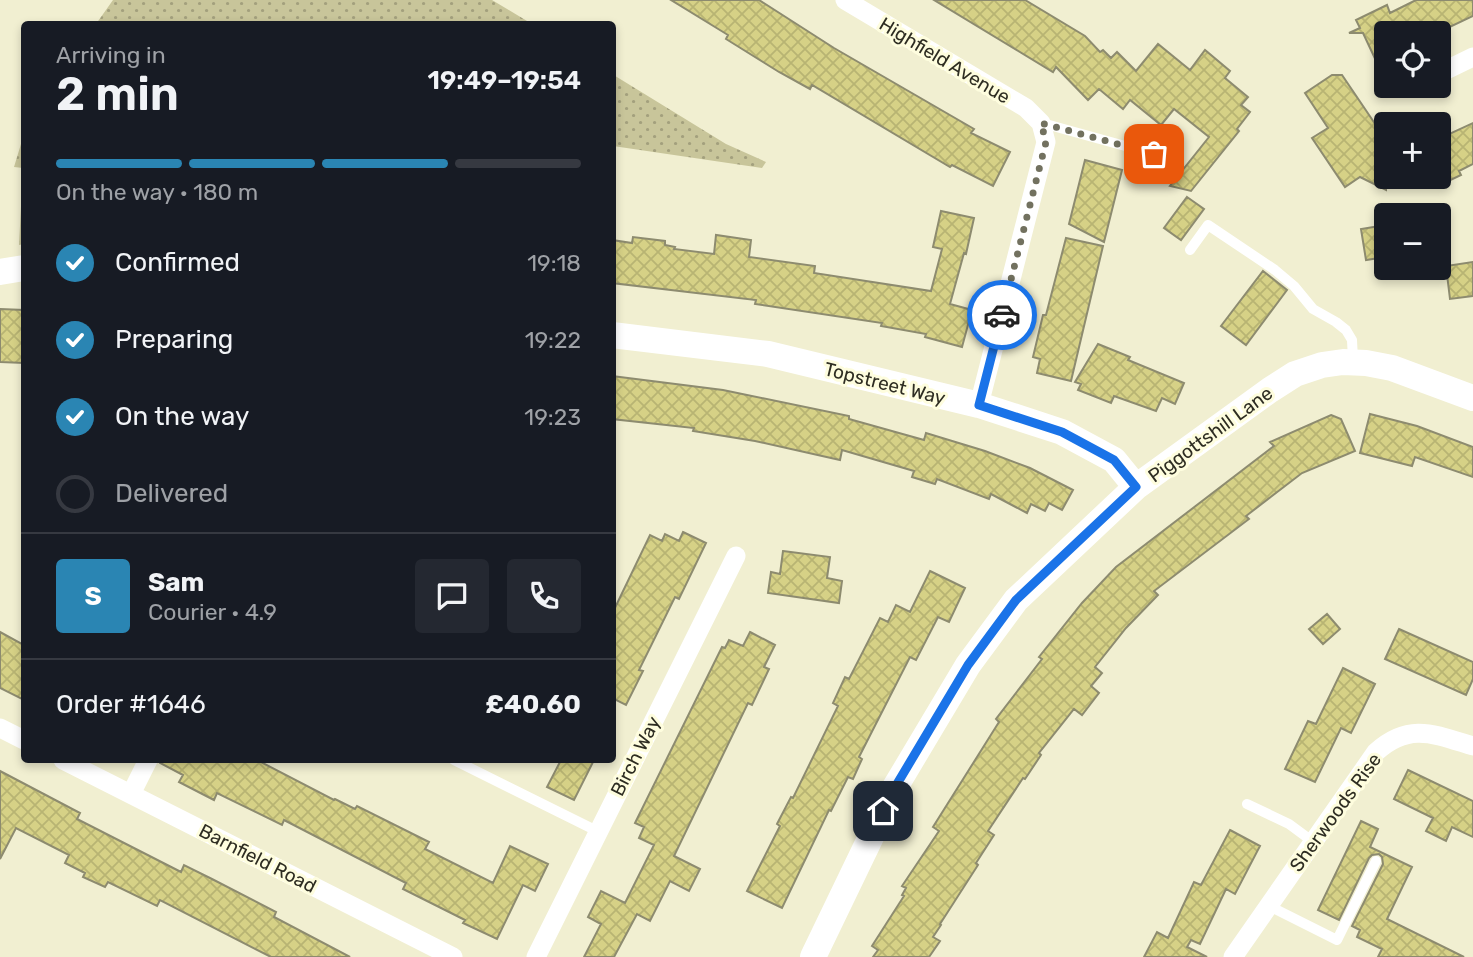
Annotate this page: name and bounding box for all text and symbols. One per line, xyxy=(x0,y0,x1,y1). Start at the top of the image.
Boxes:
street label: Highfield Avenue xyxy=(875,12,1014,109)
map controls xyxy=(1374,21,1451,280)
button: locate xyxy=(1374,21,1451,98)
text: Arriving in xyxy=(56,41,166,69)
text: 19:49–19:54 xyxy=(428,65,581,96)
text: 2 min xyxy=(56,67,179,122)
button: + xyxy=(1374,112,1451,189)
pin xyxy=(1124,124,1184,184)
icon: bag xyxy=(1135,135,1173,173)
text: On the way · 180 m xyxy=(56,178,258,206)
button: − xyxy=(1374,203,1451,280)
icon: check xyxy=(56,244,94,282)
text: Confirmed xyxy=(115,247,240,278)
text: 19:18 xyxy=(527,249,581,277)
courier xyxy=(967,280,1037,350)
icon: car xyxy=(983,296,1021,334)
icon: check xyxy=(56,321,94,359)
text: Preparing xyxy=(115,324,233,355)
text: 19:22 xyxy=(525,326,581,354)
street label: Topstreet Way xyxy=(822,357,948,410)
street label: Piggottshill Lane xyxy=(1144,382,1277,487)
icon: check xyxy=(56,398,94,436)
text: On the way xyxy=(115,401,249,432)
text: 19:23 xyxy=(524,403,581,431)
text: Delivered xyxy=(115,478,228,509)
button: chat xyxy=(415,559,489,633)
button: phone xyxy=(507,559,581,633)
text: Sam xyxy=(148,567,204,598)
text: S xyxy=(84,581,102,612)
text: Courier · 4.9 xyxy=(148,598,277,626)
text: Order #1646 xyxy=(56,689,206,720)
text: £40.60 xyxy=(485,689,581,720)
street label: Birch Way xyxy=(606,713,665,800)
street label: Sherwoods Rise xyxy=(1285,748,1386,876)
pin xyxy=(853,781,913,841)
icon: home xyxy=(864,792,902,830)
street label: Barnfield Road xyxy=(195,819,320,898)

